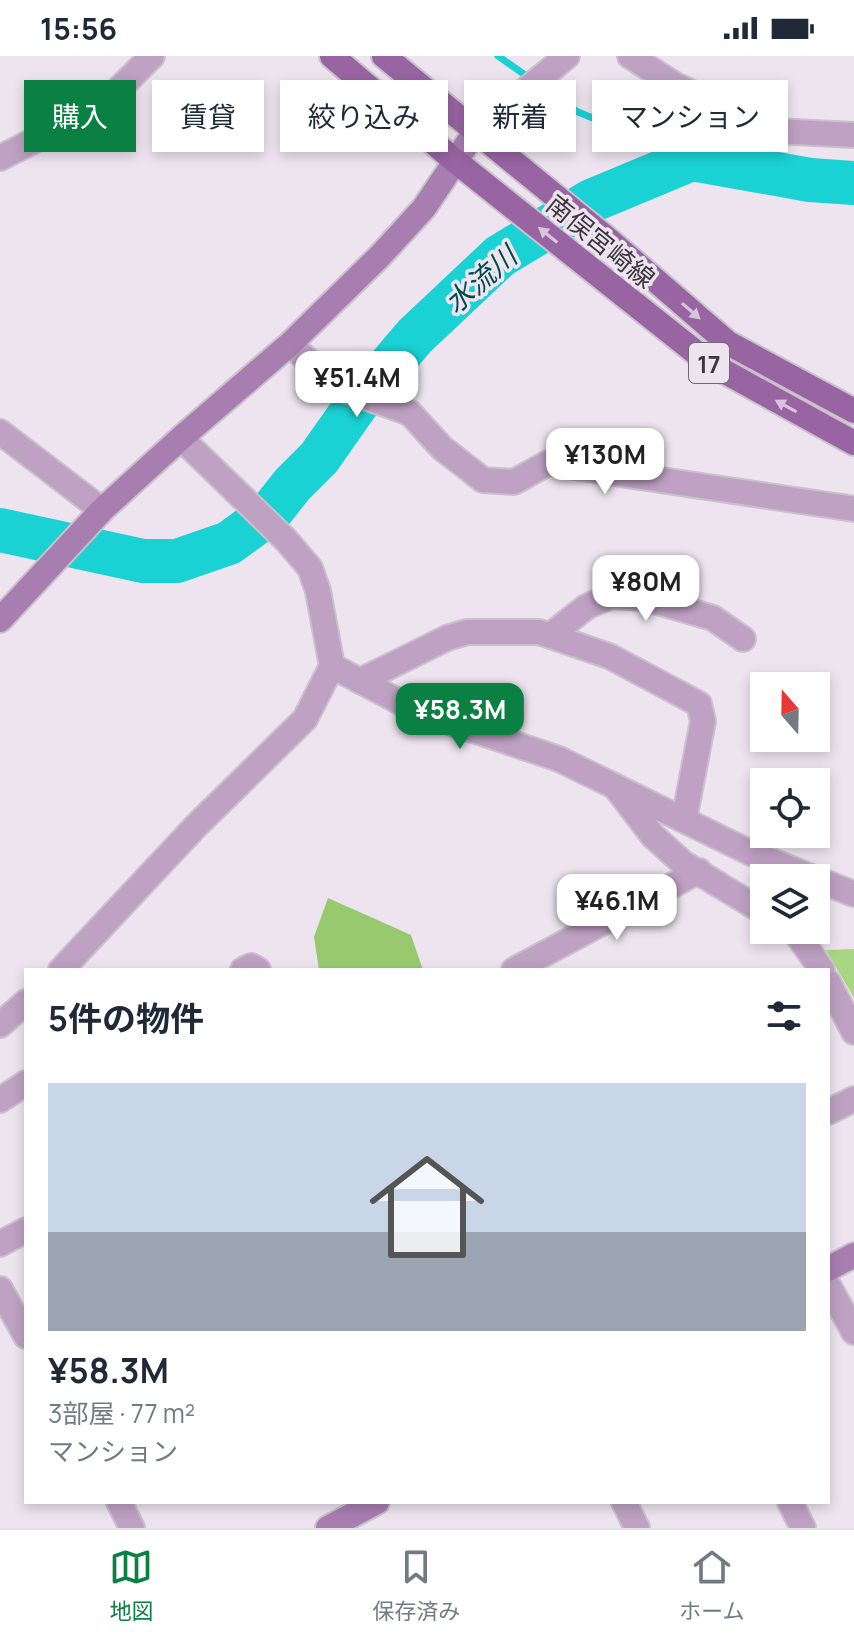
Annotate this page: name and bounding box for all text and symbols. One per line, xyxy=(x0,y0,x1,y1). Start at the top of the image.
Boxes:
text: 15:56 xyxy=(40,8,117,49)
chip: 購入 xyxy=(24,80,136,152)
chip: 賃貸 xyxy=(152,80,264,152)
chip: 絞り込み xyxy=(280,80,448,152)
chip: 新着 xyxy=(464,80,576,152)
chip: マンション xyxy=(592,80,788,152)
street label: 南俣宮崎線 xyxy=(539,186,663,296)
one-way arrow xyxy=(538,227,558,243)
water label: 水流川 xyxy=(436,235,526,321)
one-way arrow xyxy=(681,301,700,319)
road number: 17 xyxy=(689,343,729,383)
pin: ¥51.4M xyxy=(292,351,422,419)
text: ¥51.4M xyxy=(313,359,401,395)
one-way arrow xyxy=(774,399,797,413)
pin: ¥130M xyxy=(549,428,661,496)
text: ¥130M xyxy=(564,436,646,472)
pin: ¥80M xyxy=(599,555,693,623)
text: ¥80M xyxy=(610,563,682,599)
north arrow xyxy=(750,672,830,752)
map controls xyxy=(750,672,830,944)
pin: ¥58.3M xyxy=(395,683,525,751)
text: ¥58.3M xyxy=(414,691,506,727)
button: locate xyxy=(750,768,830,848)
button: layers xyxy=(750,864,830,944)
pin: ¥46.1M xyxy=(552,874,682,942)
text: ¥46.1M xyxy=(575,882,659,918)
icon: filters xyxy=(762,994,806,1038)
text: 5件の物件 xyxy=(48,995,204,1041)
icon: home xyxy=(355,1135,499,1279)
text: ¥58.3M xyxy=(48,1347,169,1393)
text: 3部屋 · 77 m² xyxy=(48,1395,195,1431)
text: マンション xyxy=(48,1433,178,1469)
tab: 地図 xyxy=(109,1545,153,1626)
tab: 保存済み xyxy=(372,1545,460,1626)
tab: ホーム xyxy=(679,1545,745,1626)

